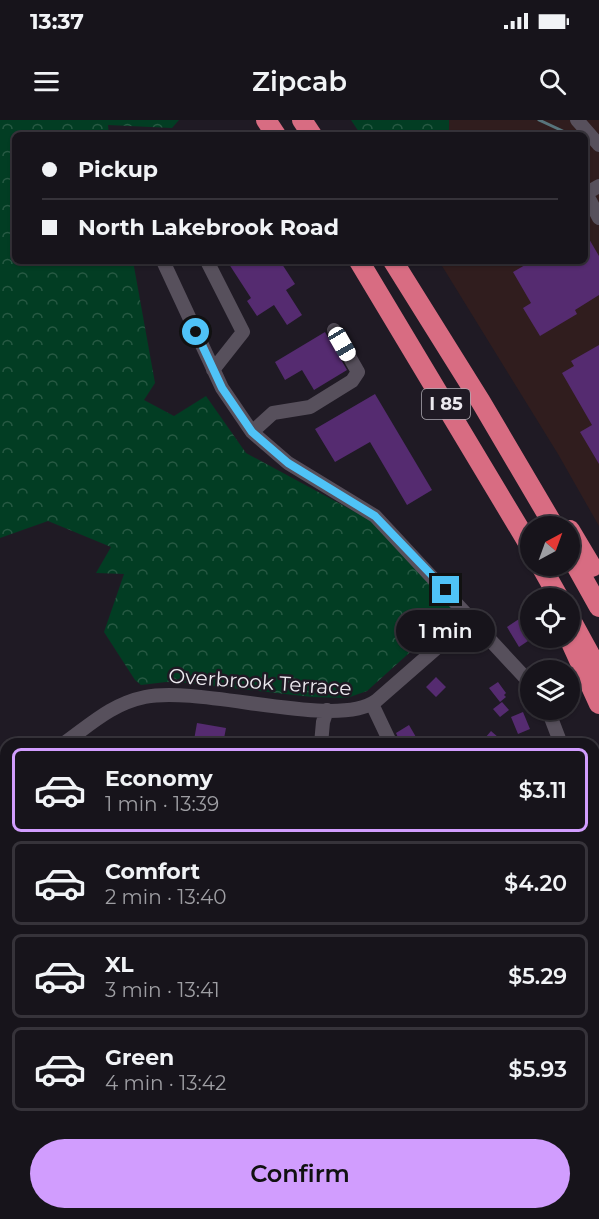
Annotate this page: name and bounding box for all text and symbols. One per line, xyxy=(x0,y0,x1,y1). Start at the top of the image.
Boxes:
text: 13:37 xyxy=(30,8,84,35)
icon: menu xyxy=(30,65,63,98)
text: Zipcab xyxy=(252,65,347,98)
icon: search xyxy=(536,65,569,98)
text: Pickup xyxy=(78,156,158,183)
text: North Lakebrook Road xyxy=(78,214,339,241)
route start xyxy=(182,318,209,345)
car xyxy=(325,324,359,364)
road number: I 85 xyxy=(422,389,470,419)
north arrow xyxy=(520,516,580,576)
map controls xyxy=(520,516,580,720)
route end xyxy=(432,576,459,603)
button: locate xyxy=(520,588,580,648)
callout: 1 min xyxy=(396,611,496,653)
text: 1 min xyxy=(419,619,472,643)
button: layers xyxy=(520,660,580,720)
street label: Overbrook Terrace xyxy=(168,664,352,700)
icon: car xyxy=(33,763,87,817)
text: Economy xyxy=(105,765,213,792)
text: $3.11 xyxy=(519,777,567,804)
text: 1 min · 13:39 xyxy=(105,792,219,816)
icon: car xyxy=(33,856,87,910)
text: Comfort xyxy=(105,858,200,885)
text: $4.20 xyxy=(504,870,567,897)
text: 2 min · 13:40 xyxy=(105,885,226,909)
icon: car xyxy=(33,949,87,1003)
text: XL xyxy=(105,951,134,978)
text: $5.29 xyxy=(508,963,567,990)
text: 3 min · 13:41 xyxy=(105,978,220,1002)
icon: car xyxy=(33,1042,87,1096)
text: Green xyxy=(105,1044,174,1071)
text: $5.93 xyxy=(509,1056,567,1083)
text: 4 min · 13:42 xyxy=(105,1071,226,1095)
button: Confirm xyxy=(30,1139,570,1208)

